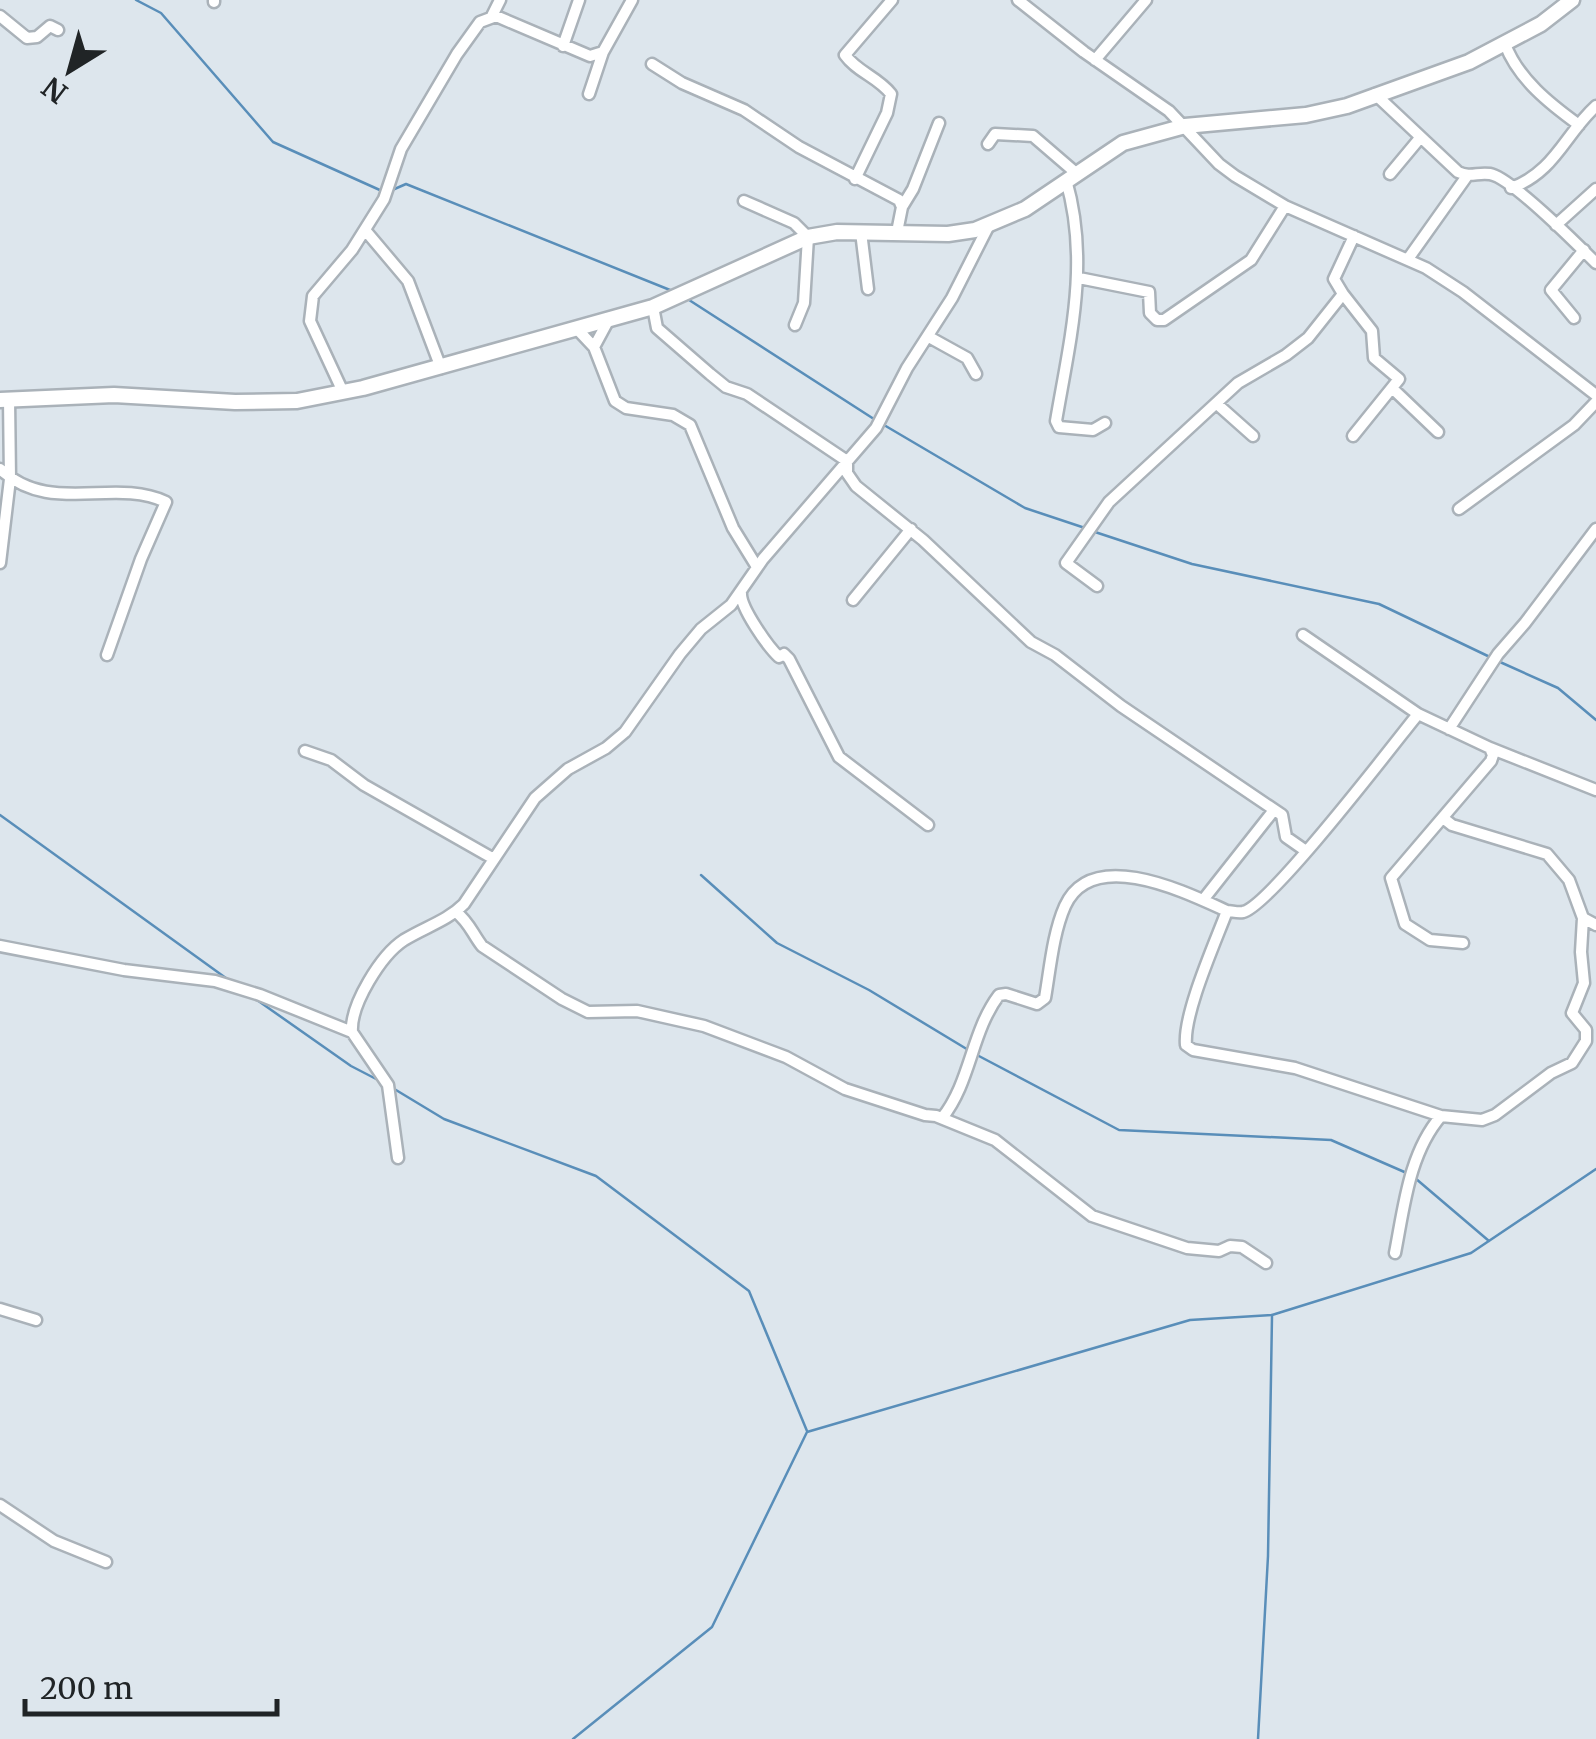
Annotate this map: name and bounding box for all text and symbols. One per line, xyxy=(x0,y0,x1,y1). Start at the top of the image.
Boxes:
north arrow xyxy=(20,20,120,120)
text: N xyxy=(35,69,75,111)
scale bar xyxy=(25,1654,278,1716)
text: 200 m xyxy=(40,1669,133,1707)

